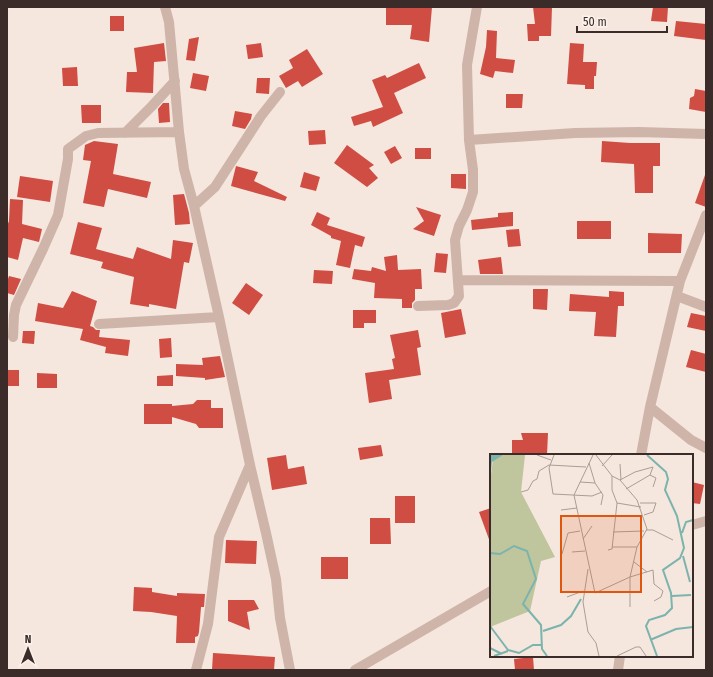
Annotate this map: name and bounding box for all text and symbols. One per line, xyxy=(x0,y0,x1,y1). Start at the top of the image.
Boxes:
scale bar xyxy=(577,8,667,34)
text: 50 m xyxy=(583,15,607,29)
inset map xyxy=(490,454,693,657)
north arrow xyxy=(8,629,48,669)
text: N xyxy=(25,633,31,646)

